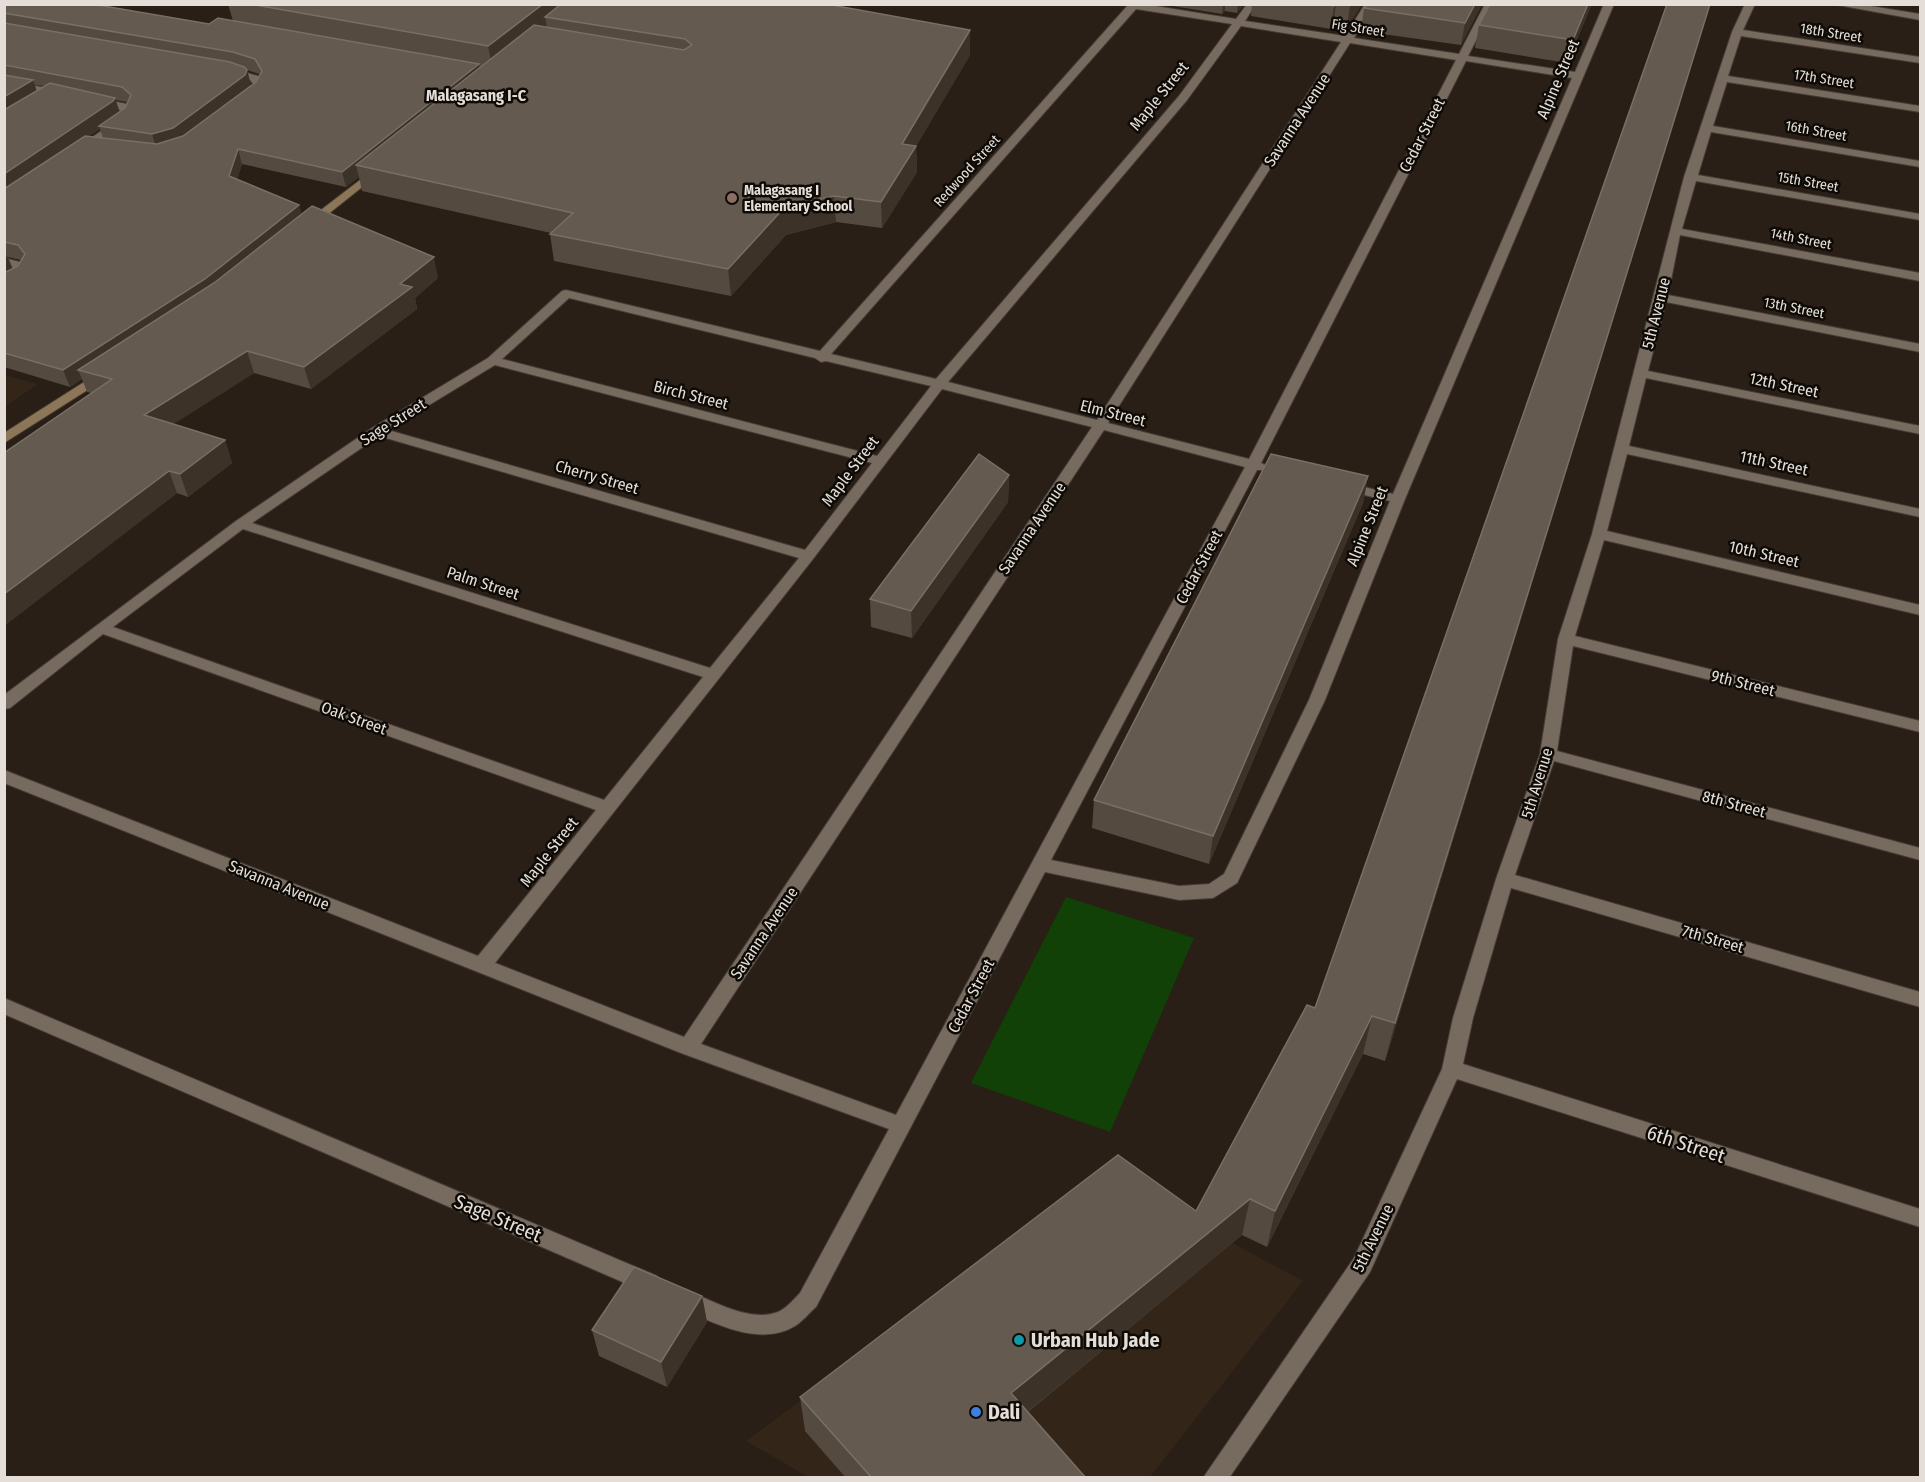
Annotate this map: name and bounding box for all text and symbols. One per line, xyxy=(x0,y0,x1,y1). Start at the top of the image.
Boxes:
street label: Fig Street xyxy=(1330,15,1386,41)
street label: 18th Street xyxy=(1799,20,1863,46)
street label: Alpine Street xyxy=(1533,36,1584,122)
street label: Maple Street xyxy=(1126,57,1193,134)
street label: 17th Street xyxy=(1793,66,1856,92)
street label: Savanna Avenue xyxy=(1260,70,1334,170)
district label: Malagasang I-C xyxy=(426,86,527,105)
street label: Cedar Street xyxy=(1395,94,1449,175)
street label: 16th Street xyxy=(1784,117,1848,145)
street label: Redwood Street xyxy=(930,131,1004,210)
street label: 15th Street xyxy=(1776,168,1840,196)
place label: Malagasang I Elementary School xyxy=(744,182,853,215)
marker: Malagasang I Elementary School xyxy=(725,191,739,205)
street label: 14th Street xyxy=(1769,225,1833,253)
street label: 5th Avenue xyxy=(1638,275,1674,351)
street label: 13th Street xyxy=(1762,294,1826,322)
street label: 12th Street xyxy=(1748,368,1821,402)
street label: Birch Street xyxy=(652,377,731,414)
street label: Sage Street xyxy=(357,394,430,450)
street label: Elm Street xyxy=(1078,396,1149,431)
street label: Maple Street xyxy=(817,432,883,510)
street label: 11th Street xyxy=(1738,447,1810,480)
street label: Cherry Street xyxy=(553,456,642,498)
street label: Savanna Avenue xyxy=(994,478,1070,578)
street label: Alpine Street xyxy=(1342,482,1392,569)
street label: Cedar Street xyxy=(1172,526,1227,607)
street label: 10th Street xyxy=(1727,537,1802,571)
street label: Palm Street xyxy=(444,562,522,604)
street label: 9th Street xyxy=(1709,666,1777,700)
street label: Oak Street xyxy=(319,697,390,739)
street label: 5th Avenue xyxy=(1517,745,1557,821)
street label: 8th Street xyxy=(1700,786,1768,822)
street label: Maple Street xyxy=(516,813,582,891)
street label: Savanna Avenue xyxy=(226,856,332,914)
street label: Savanna Avenue xyxy=(726,883,802,983)
street label: 7th Street xyxy=(1680,921,1747,957)
street label: Cedar Street xyxy=(944,955,999,1036)
street label: 6th Street xyxy=(1644,1120,1729,1168)
street label: Sage Street xyxy=(451,1189,546,1247)
street label: 5th Avenue xyxy=(1349,1201,1398,1275)
place label: Urban Hub Jade xyxy=(1031,1328,1160,1352)
marker: Urban Hub Jade xyxy=(1012,1333,1026,1347)
place label: Dali xyxy=(988,1400,1020,1424)
marker: Dali xyxy=(969,1405,983,1419)

